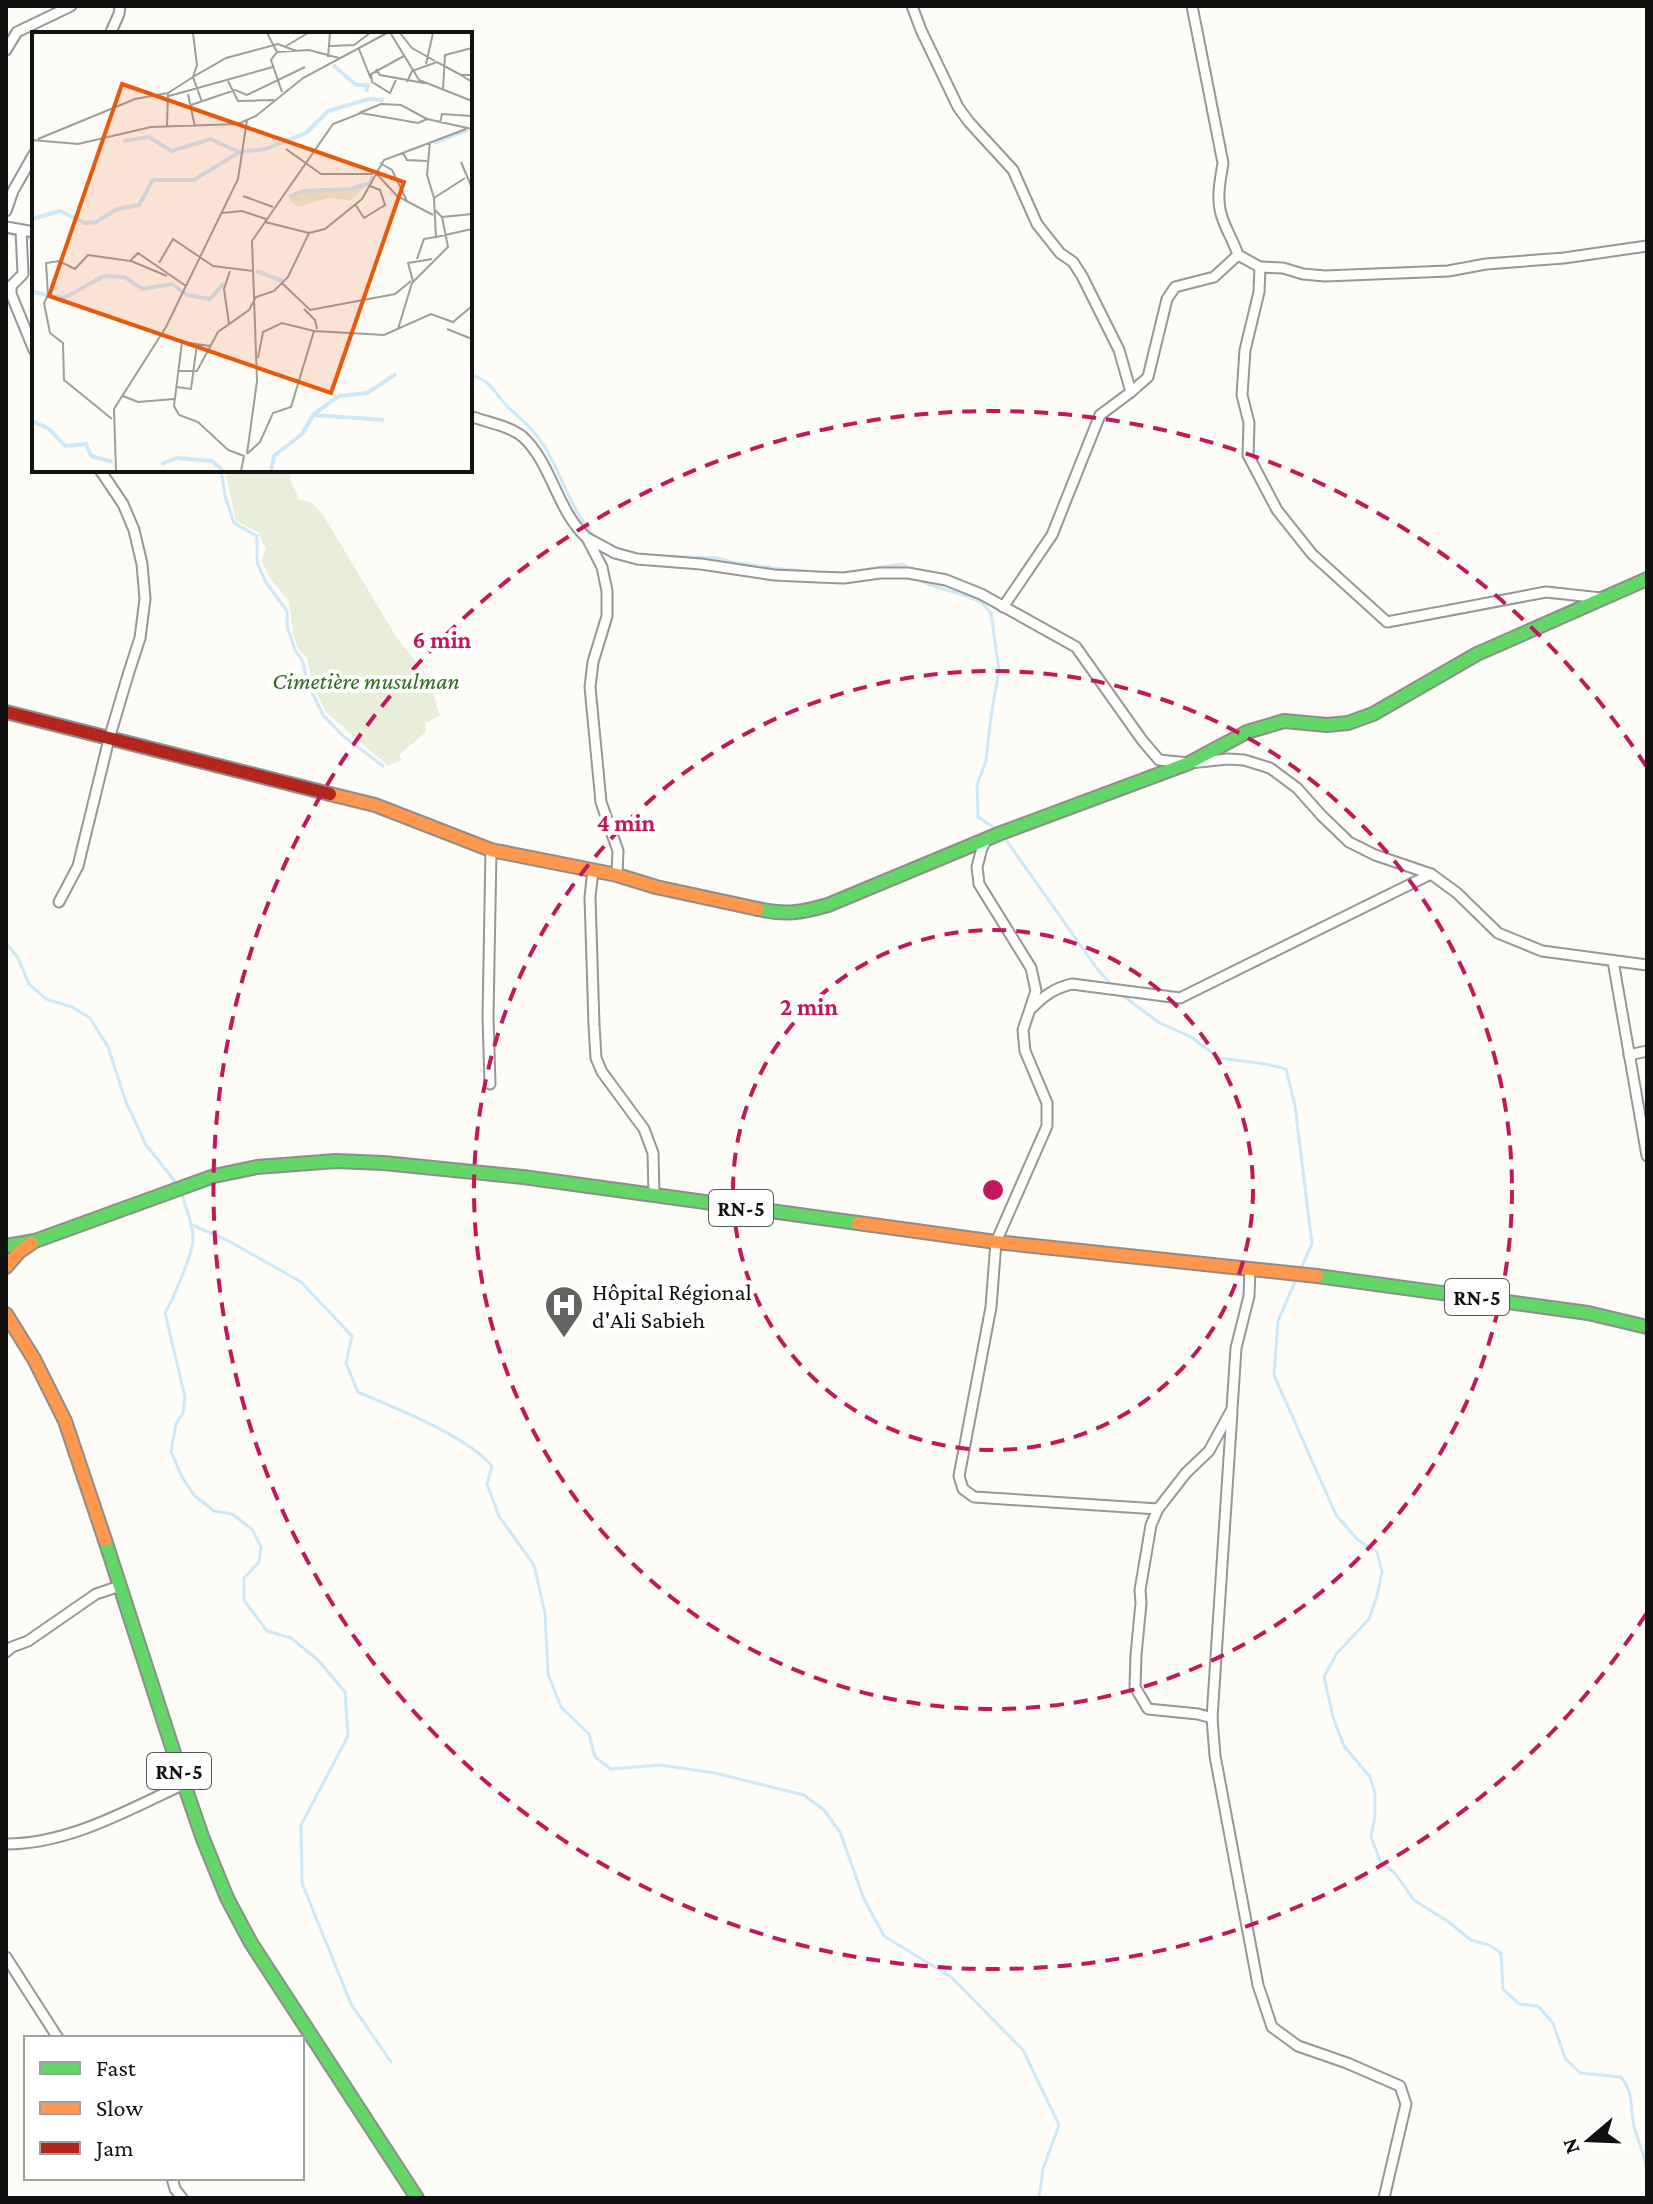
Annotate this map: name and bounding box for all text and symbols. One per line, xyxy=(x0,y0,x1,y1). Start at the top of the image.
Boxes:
inset map xyxy=(32,32,472,472)
text: 6 min xyxy=(413,626,472,653)
park label: Cimetière musulman xyxy=(272,667,460,694)
text: 4 min xyxy=(597,809,656,836)
text: 2 min xyxy=(780,993,838,1020)
centre of rings xyxy=(979,1176,1007,1204)
road number: RN-5 xyxy=(709,1190,773,1226)
place label: Hôpital Régional d'Ali Sabieh xyxy=(592,1278,752,1333)
road number: RN-5 xyxy=(1445,1279,1509,1315)
hospital icon: Hôpital Régional d'Ali Sabieh xyxy=(543,1284,585,1339)
road number: RN-5 xyxy=(147,1753,211,1789)
legend xyxy=(24,2036,304,2180)
text: Fast xyxy=(96,2054,137,2081)
text: Slow xyxy=(96,2094,143,2121)
north arrow xyxy=(1549,2100,1629,2180)
text: Jam xyxy=(94,2134,134,2161)
text: N xyxy=(1556,2135,1585,2158)

